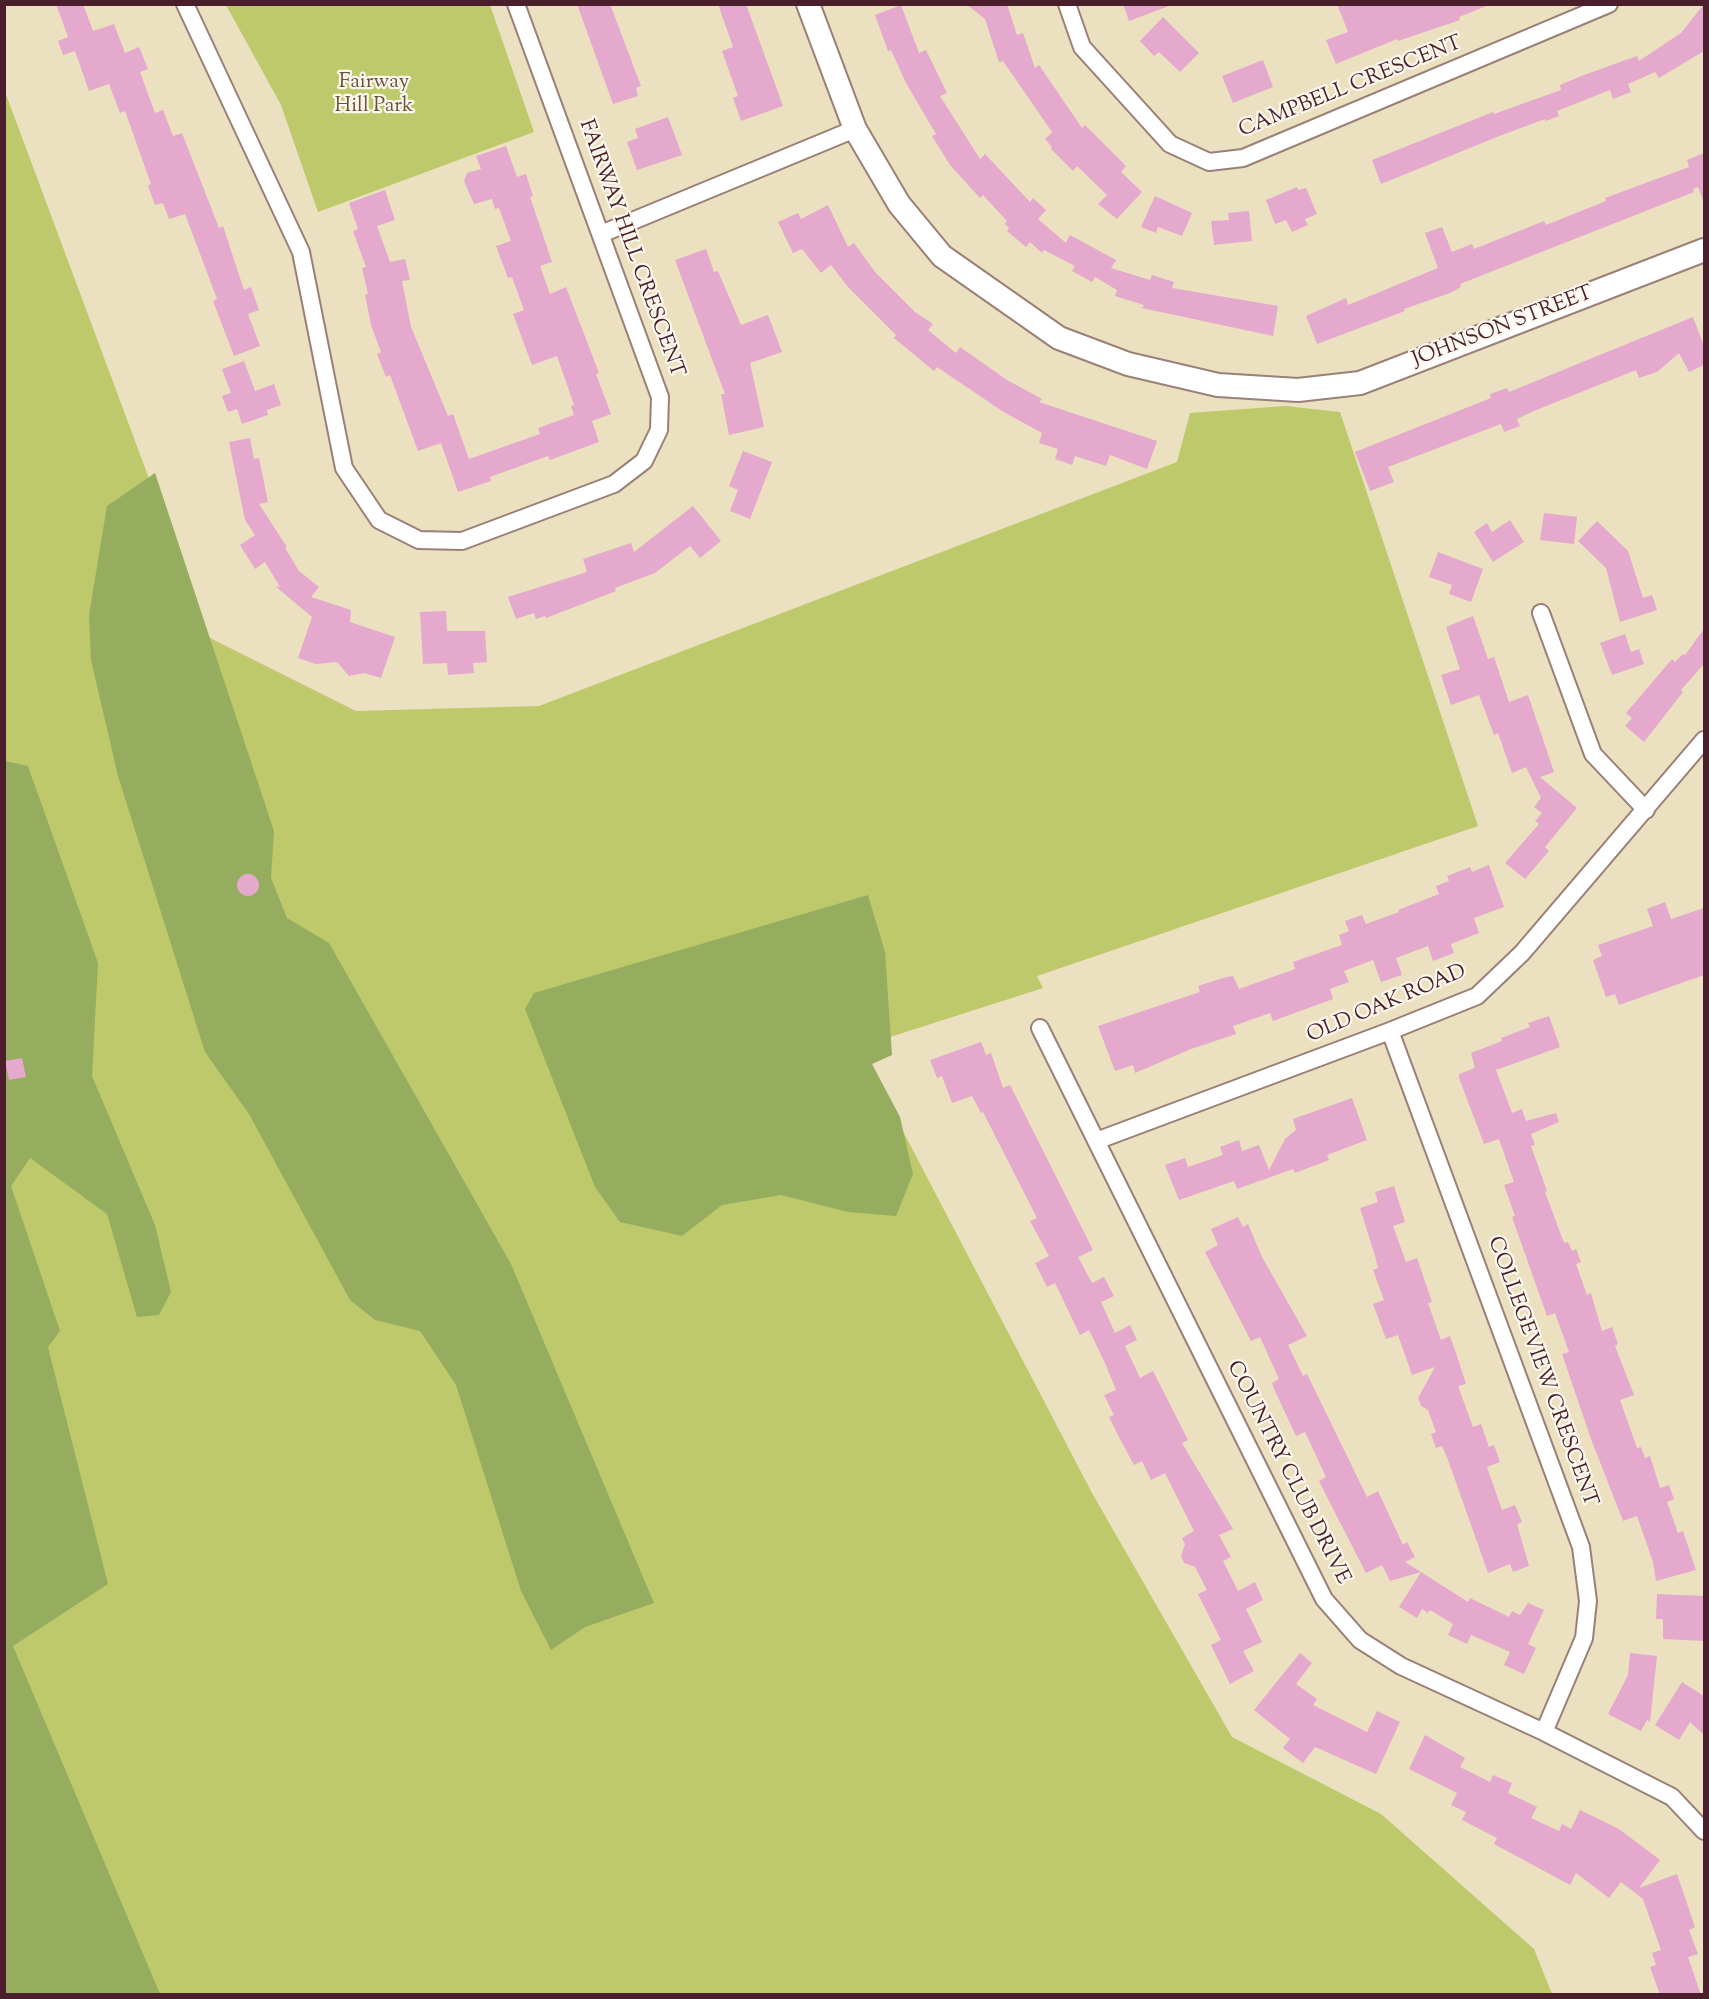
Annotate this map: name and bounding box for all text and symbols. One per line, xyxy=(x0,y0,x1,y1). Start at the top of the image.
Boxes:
street label: CAMPBELL CRESCENT xyxy=(1236,32,1466,144)
park label: Fairway Hill Park xyxy=(335,70,413,120)
street label: FAIRWAY HILL CRESCENT xyxy=(572,117,688,381)
street label: JOHNSON STREET xyxy=(1409,282,1597,374)
street label: OLD OAK ROAD xyxy=(1304,960,1470,1050)
street label: COLLEGEVIEW CRESCENT xyxy=(1480,1234,1602,1510)
street label: COUNTRY CLUB DRIVE xyxy=(1220,1357,1354,1589)

